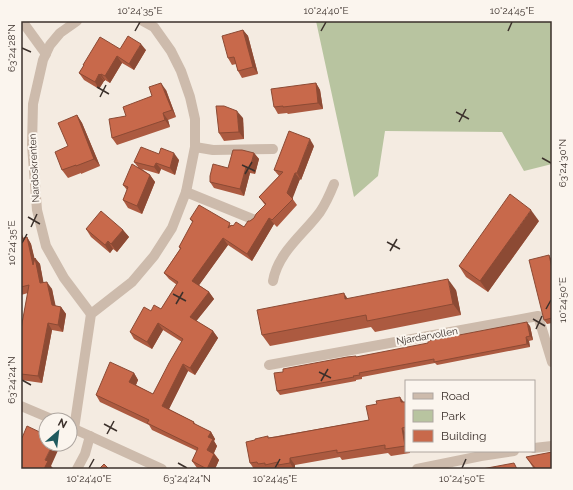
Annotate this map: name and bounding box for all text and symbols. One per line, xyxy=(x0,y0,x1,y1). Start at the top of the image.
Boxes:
text: 10°24'35"E xyxy=(117,5,163,16)
text: 10°24'40"E xyxy=(303,5,349,16)
text: 10°24'45"E xyxy=(490,5,534,16)
text: 63°24'28"N xyxy=(6,24,17,72)
street label: Nardoskrenten xyxy=(27,133,41,203)
text: 63°24'30"N xyxy=(557,139,568,187)
text: 10°24'35"E xyxy=(6,220,17,266)
text: 10°24'50"E xyxy=(557,277,568,323)
street label: Njardarvollen xyxy=(395,325,459,347)
text: 63°24'24"N xyxy=(6,356,17,404)
legend xyxy=(405,380,535,452)
text: Road xyxy=(441,389,470,403)
text: Park xyxy=(441,409,466,423)
north arrow xyxy=(38,412,78,452)
text: N xyxy=(56,416,69,431)
text: Building xyxy=(441,429,487,443)
text: 10°24'40"E xyxy=(66,473,112,484)
text: 63°24'24"N xyxy=(163,473,211,484)
text: 10°24'45"E xyxy=(253,473,297,484)
text: 10°24'50"E xyxy=(439,473,485,484)

